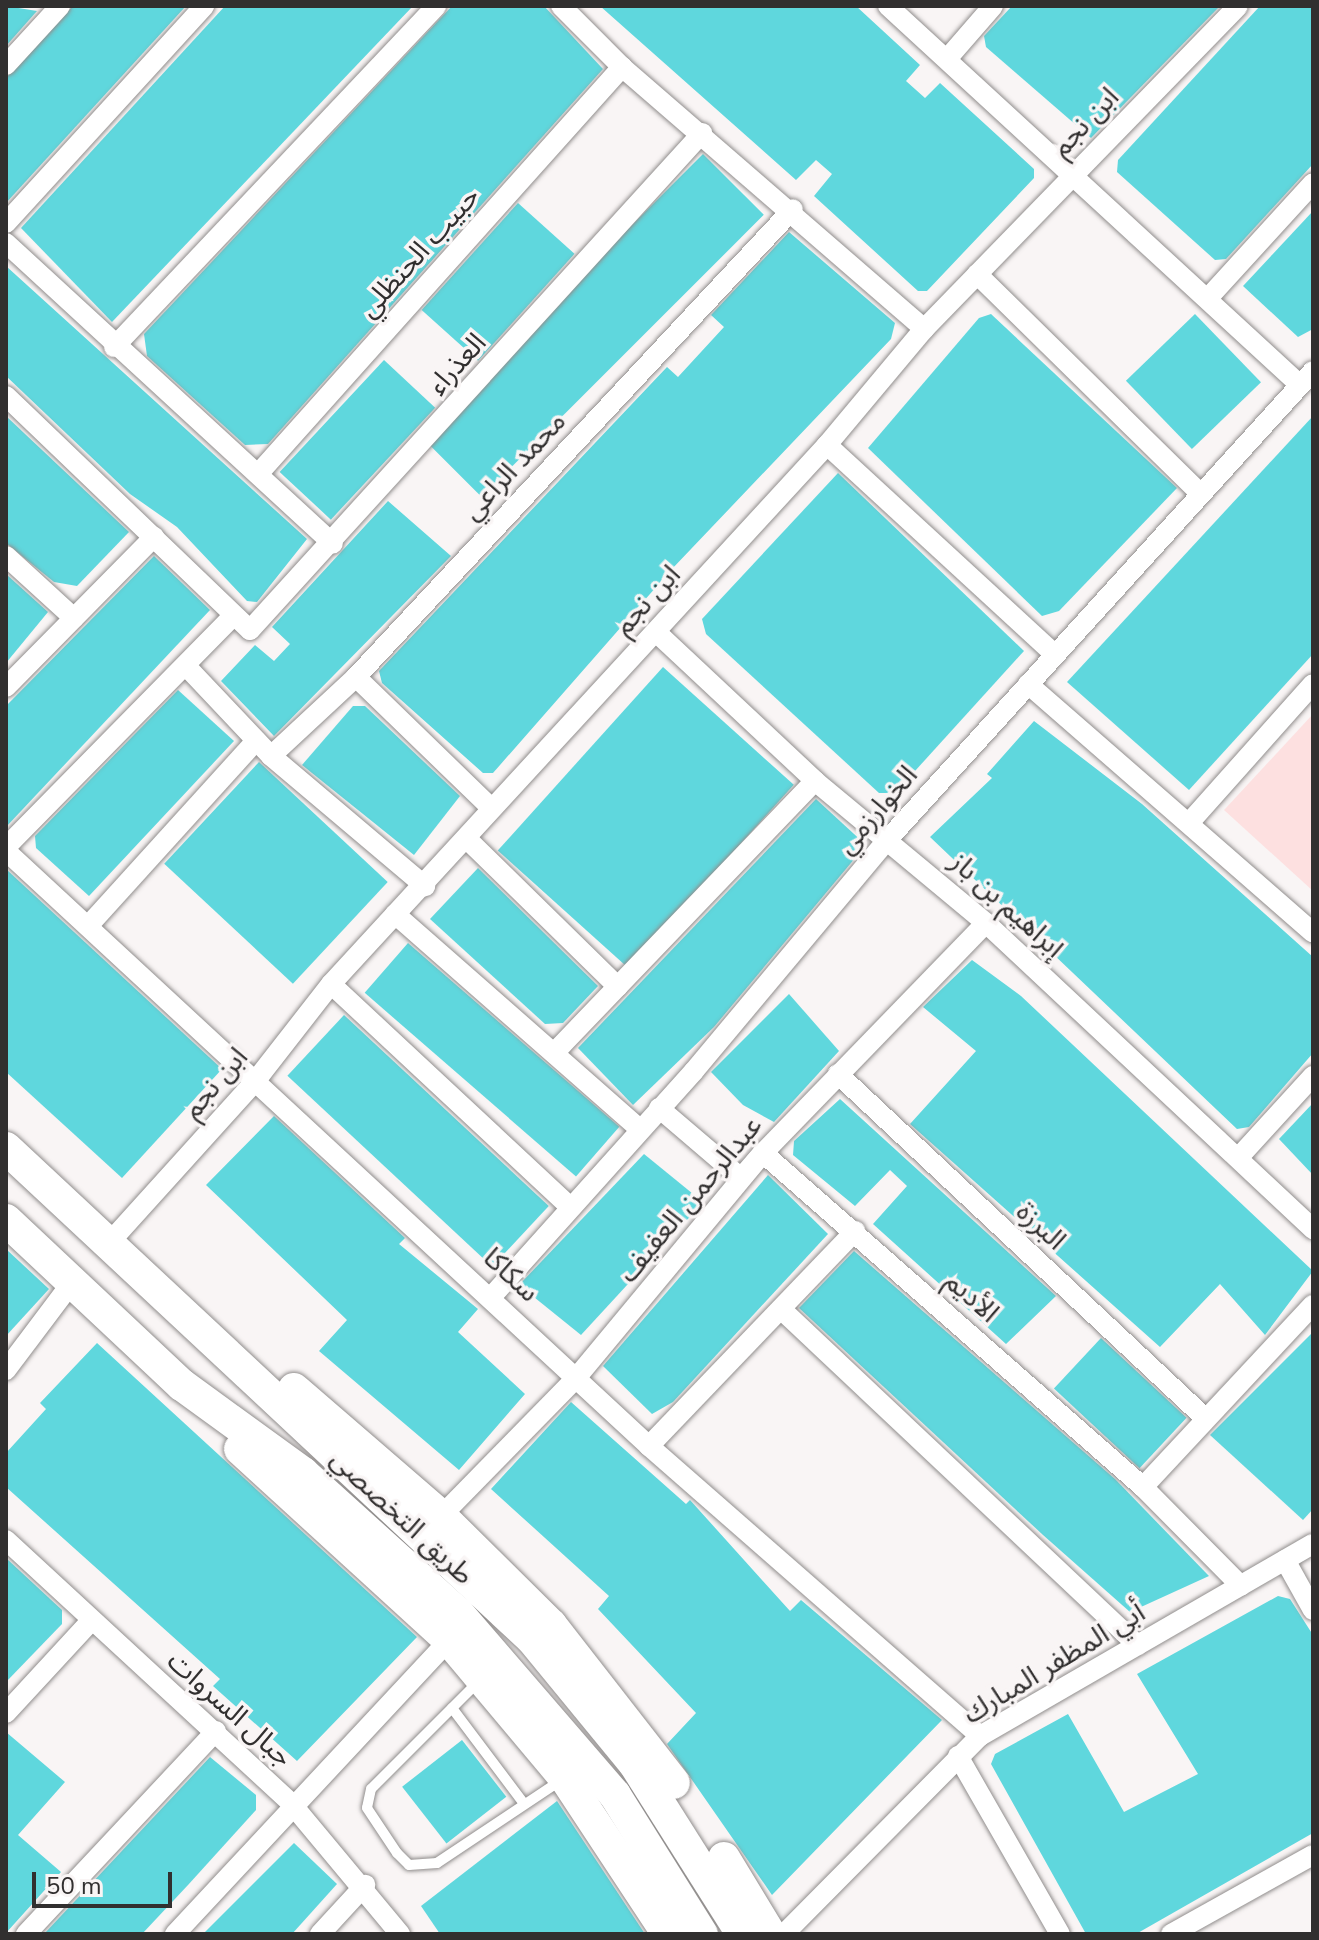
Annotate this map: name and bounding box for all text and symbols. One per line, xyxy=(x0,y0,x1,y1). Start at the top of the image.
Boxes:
street label: ابن نجم xyxy=(1044,81,1126,163)
street label: حبيب الحنظلي xyxy=(351,180,487,324)
street label: العذراء xyxy=(421,326,493,402)
street label: محمد الراعي xyxy=(455,405,573,527)
street label: ابن نجم xyxy=(606,558,688,642)
street label: الخوارزمي xyxy=(829,759,925,861)
street label: إبراهيم بن باز xyxy=(943,845,1071,965)
street label: ابن نجم xyxy=(175,1041,255,1125)
street label: عبدالرحمن العفيف xyxy=(611,1109,769,1289)
street label: البرزة xyxy=(1009,1195,1073,1257)
street label: سكاكا xyxy=(476,1241,546,1309)
street label: الأديم xyxy=(938,1264,1006,1330)
street label: طريق التخصصي xyxy=(323,1442,481,1592)
street label: أبي المظفر المبارك xyxy=(957,1595,1151,1731)
street label: جبال السروات xyxy=(161,1644,299,1774)
scale bar xyxy=(36,1856,176,1906)
text: 50 m xyxy=(46,1870,102,1902)

